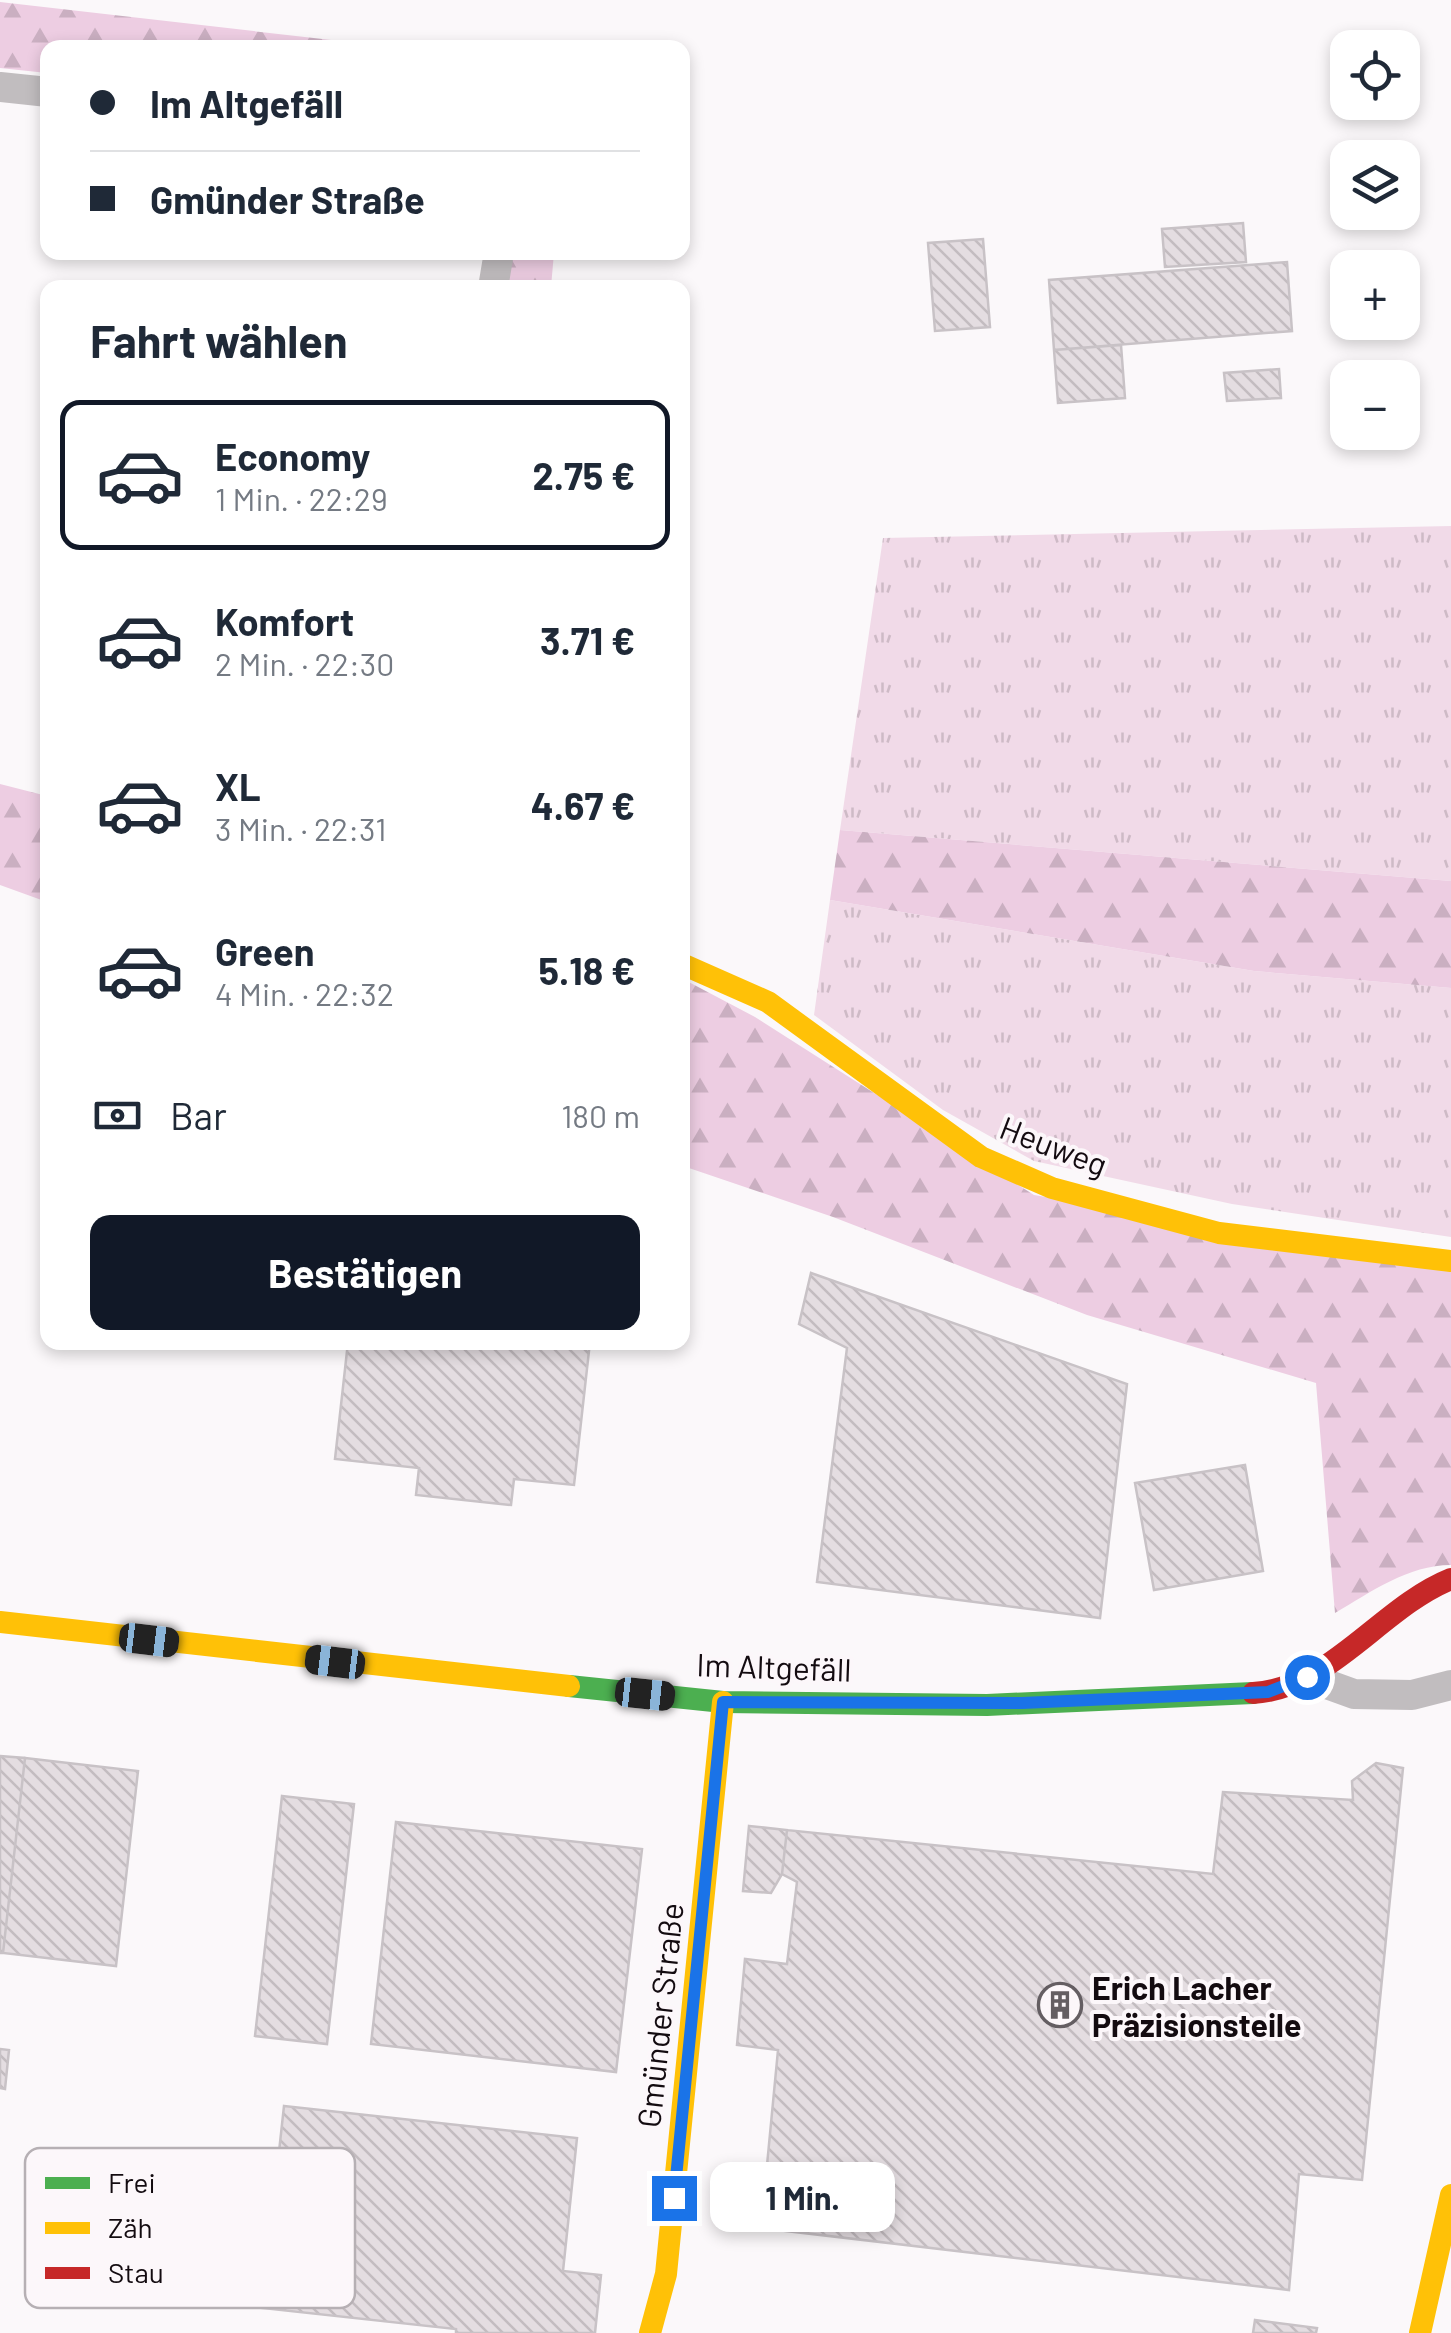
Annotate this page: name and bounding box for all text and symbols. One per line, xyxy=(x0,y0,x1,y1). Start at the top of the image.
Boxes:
map controls xyxy=(1330,30,1420,450)
button: locate xyxy=(1330,30,1420,120)
text: Im Altgefäll xyxy=(150,80,343,126)
button: layers xyxy=(1330,140,1420,230)
text: Gmünder Straße xyxy=(150,176,425,222)
button: + xyxy=(1330,250,1420,340)
text: Fahrt wählen xyxy=(90,313,348,367)
button: − xyxy=(1330,360,1420,450)
icon: car xyxy=(95,430,185,520)
text: Economy xyxy=(215,433,370,479)
text: 2.75 € xyxy=(532,452,635,498)
text: 1 Min. · 22:29 xyxy=(215,479,388,517)
icon: car xyxy=(95,595,185,685)
text: Komfort xyxy=(215,598,354,644)
text: 3.71 € xyxy=(540,617,635,663)
text: 2 Min. · 22:30 xyxy=(215,644,394,682)
icon: car xyxy=(95,760,185,850)
text: XL xyxy=(215,763,261,809)
text: 4.67 € xyxy=(531,782,635,828)
text: 3 Min. · 22:31 xyxy=(215,809,387,847)
icon: car xyxy=(95,925,185,1015)
text: Green xyxy=(215,928,315,974)
text: 5.18 € xyxy=(539,947,635,993)
text: 4 Min. · 22:32 xyxy=(215,974,394,1012)
icon: cash xyxy=(90,1088,145,1143)
text: Bar xyxy=(170,1092,227,1138)
text: 180 m xyxy=(561,1096,640,1134)
street label: Heuweg xyxy=(995,1107,1113,1183)
button: Bestätigen xyxy=(90,1215,640,1330)
car xyxy=(117,1621,181,1659)
car xyxy=(303,1643,367,1681)
street label: Im Altgefäll xyxy=(696,1644,852,1688)
route start xyxy=(1285,1655,1330,1700)
car xyxy=(614,1676,676,1712)
street label: Gmünder Straße xyxy=(628,1901,690,2129)
place label: Erich Lacher Präzisionsteile xyxy=(1092,1968,1301,2043)
building icon: Erich Lacher Präzisionsteile xyxy=(1037,1982,1083,2028)
legend xyxy=(25,2148,355,2308)
callout: 1 Min. xyxy=(709,2163,894,2233)
text: Frei xyxy=(108,2165,156,2199)
route end xyxy=(652,2176,697,2221)
text: 1 Min. xyxy=(765,2178,840,2216)
text: Zäh xyxy=(108,2210,153,2244)
text: Stau xyxy=(108,2255,164,2289)

